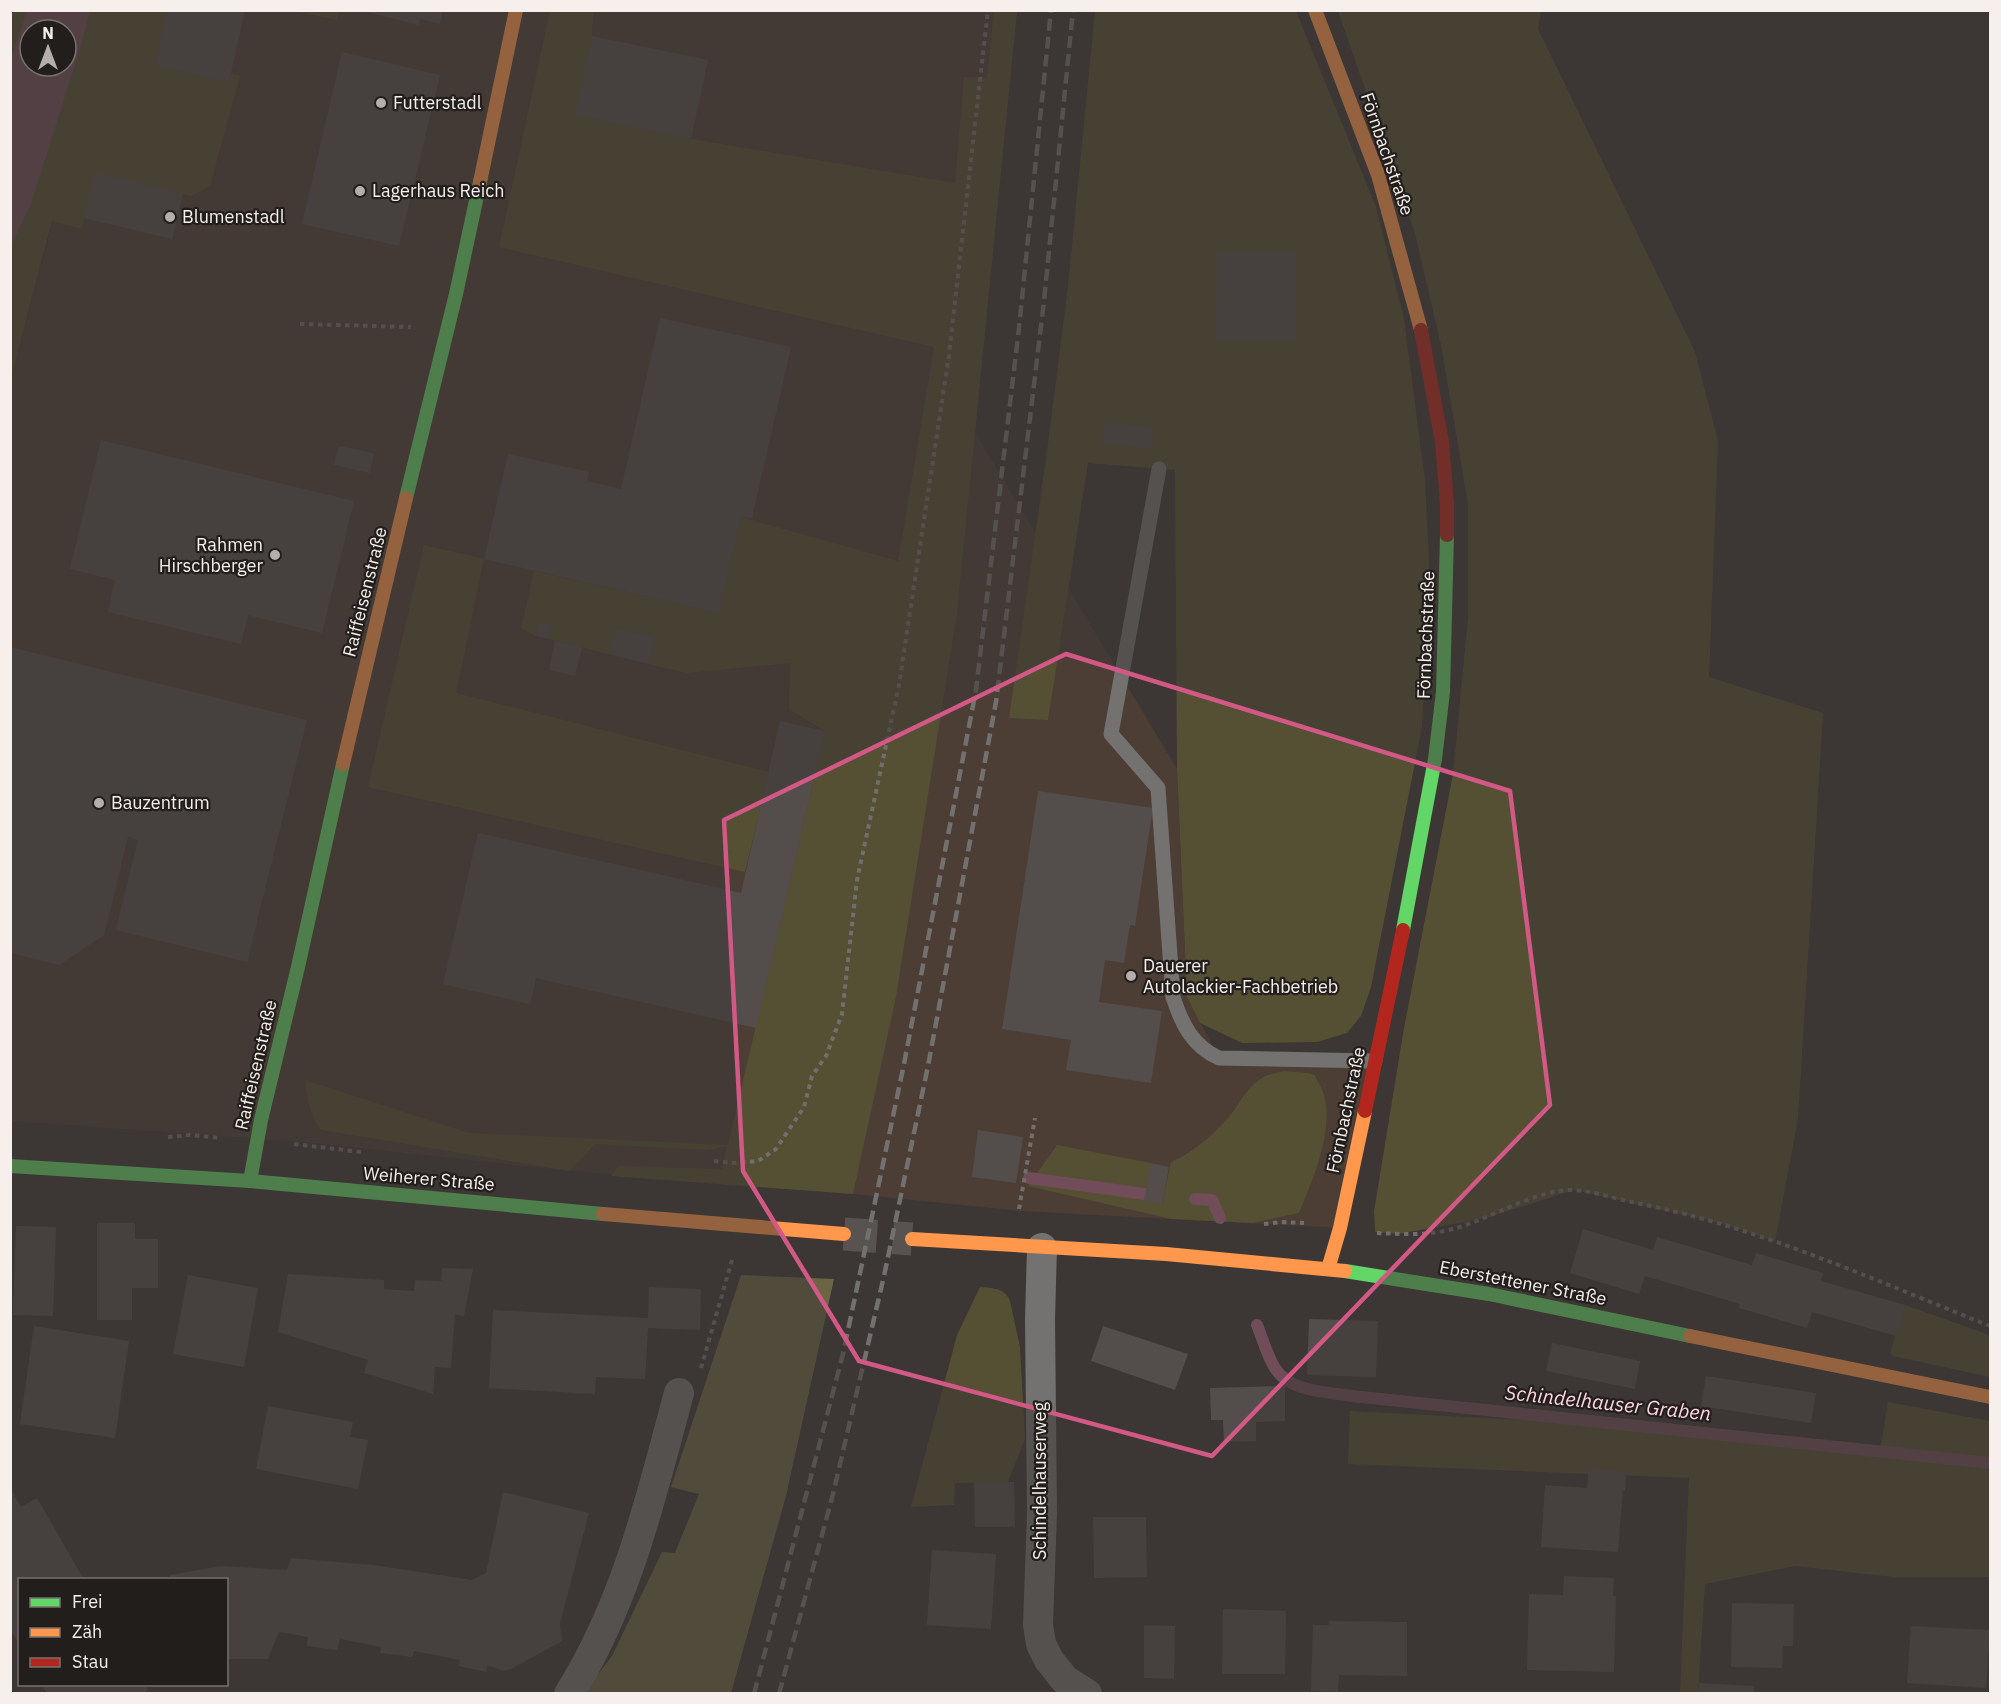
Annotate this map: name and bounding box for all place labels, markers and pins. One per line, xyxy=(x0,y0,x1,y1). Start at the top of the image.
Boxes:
place label: Futterstadl xyxy=(393,91,482,114)
marker: Futterstadl xyxy=(374,96,388,110)
place label: Lagerhaus Reich xyxy=(372,179,504,202)
marker: Lagerhaus Reich xyxy=(353,184,367,198)
place label: Blumenstadl xyxy=(182,205,285,228)
marker: Blumenstadl xyxy=(163,210,177,224)
place label: Rahmen Hirschberger xyxy=(159,533,263,577)
marker: Rahmen Hirschberger xyxy=(268,548,282,562)
place label: Bauzentrum xyxy=(111,791,210,814)
marker: Bauzentrum xyxy=(92,796,106,810)
place label: Dauerer Autolackier-Fachbetrieb xyxy=(1143,954,1338,998)
marker: Dauerer Autolackier-Fachbetrieb xyxy=(1124,969,1138,983)

